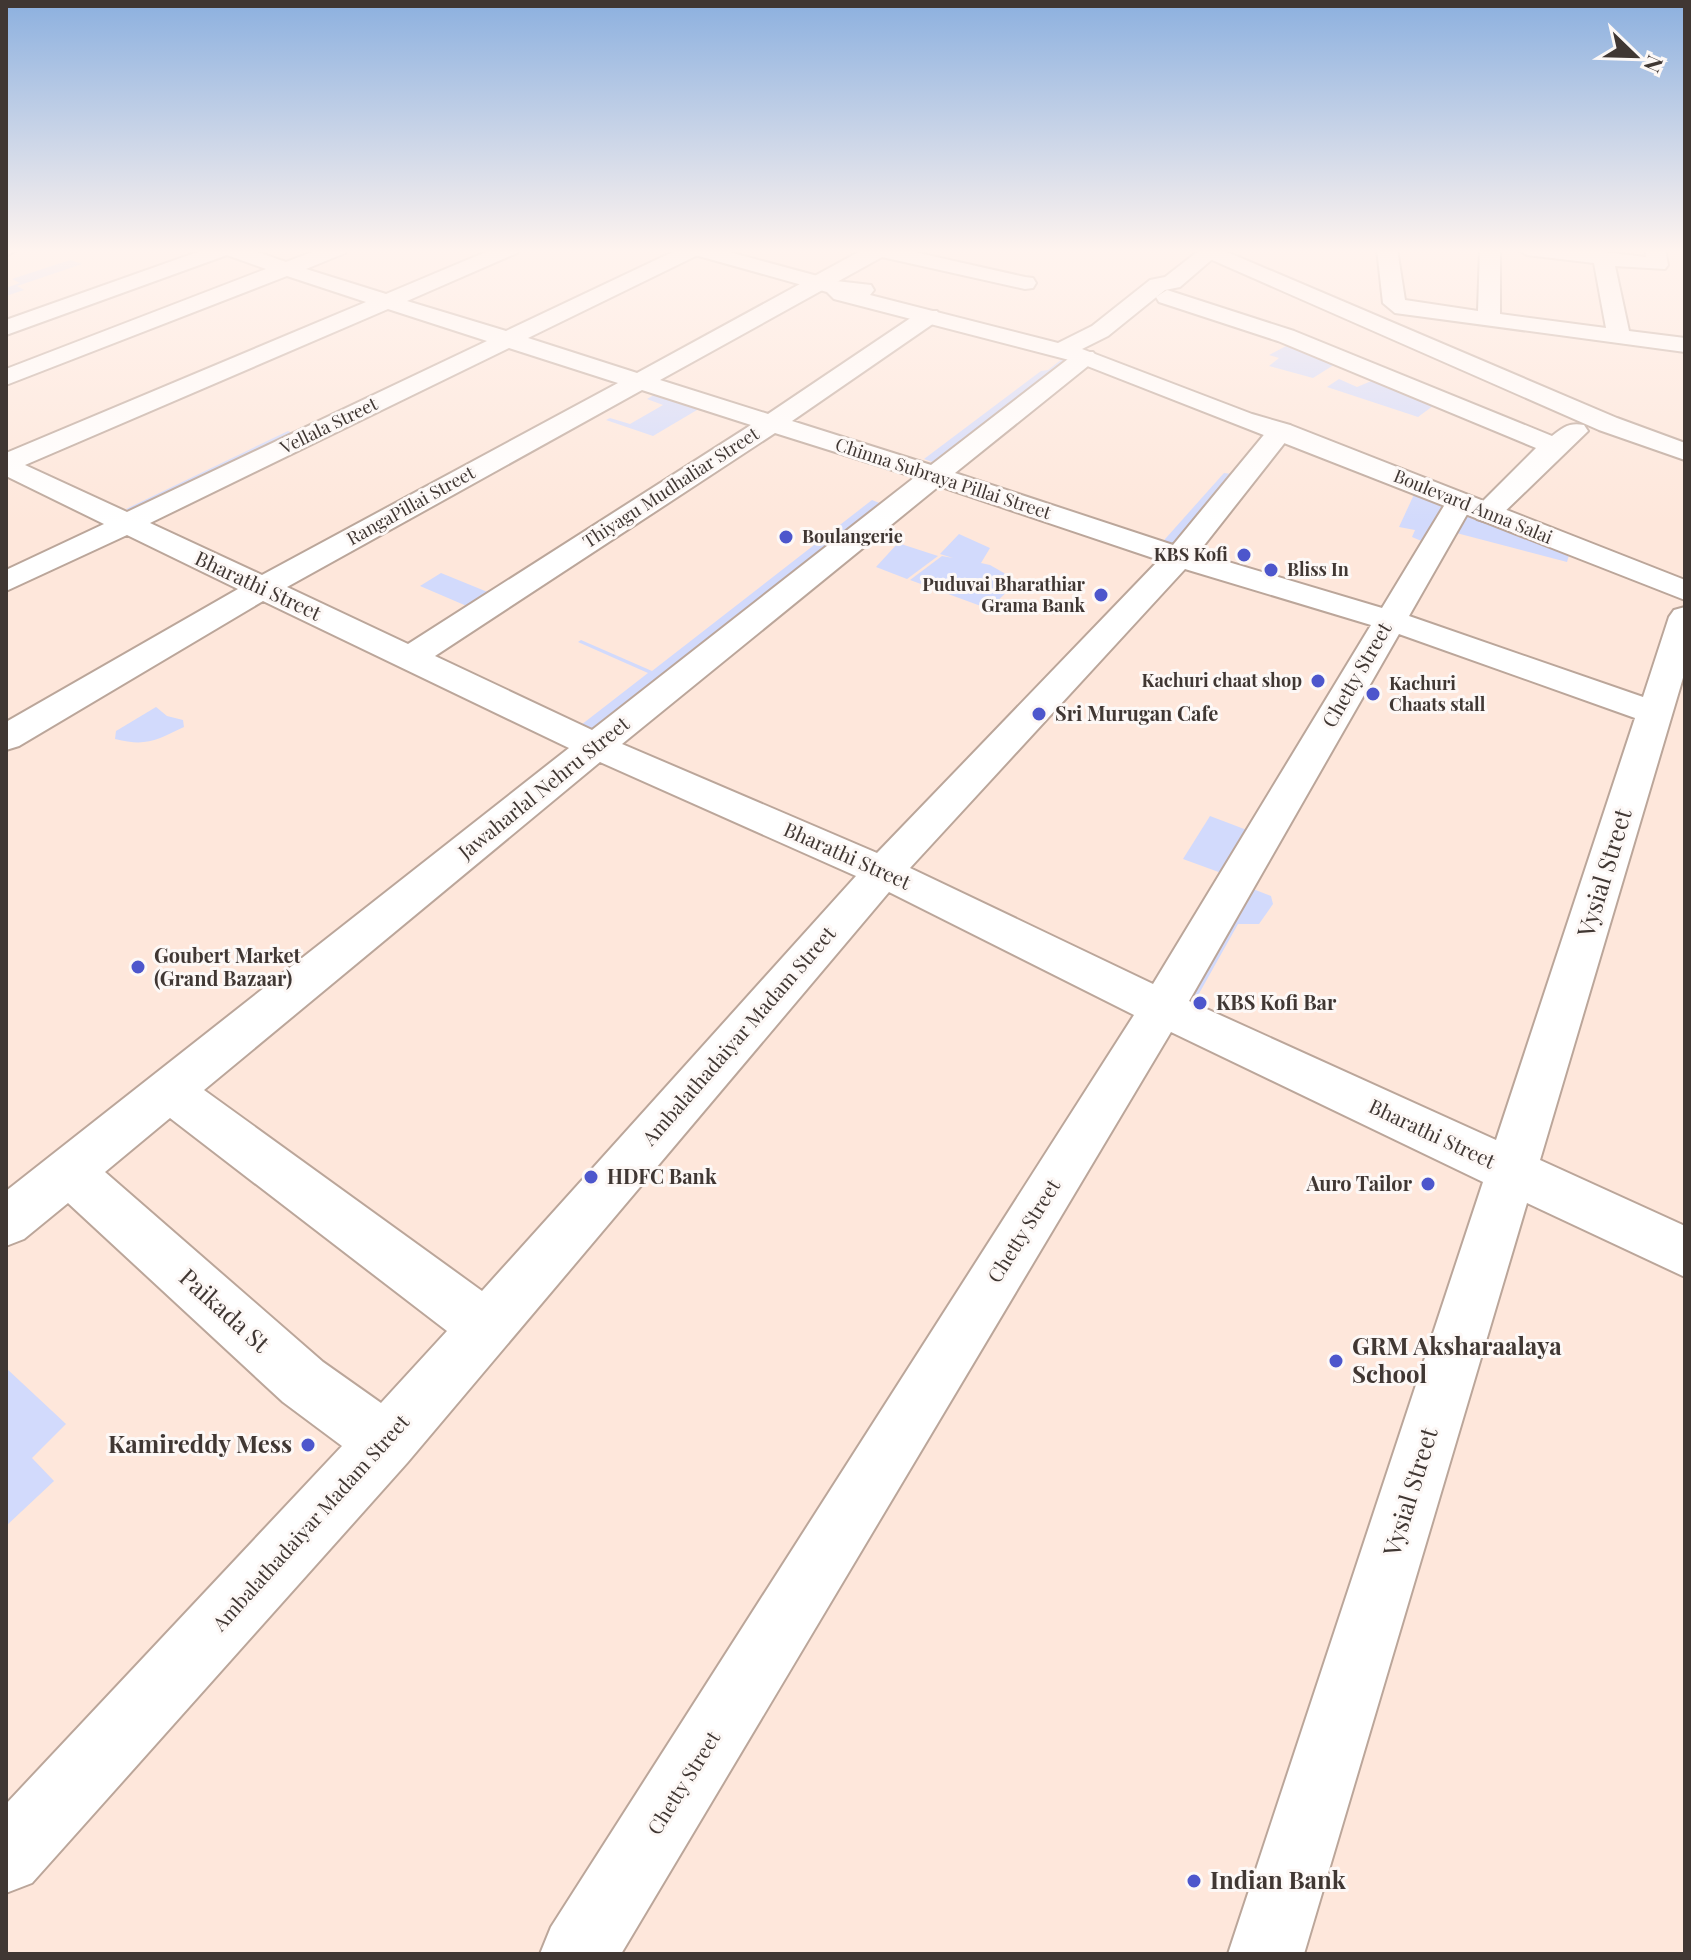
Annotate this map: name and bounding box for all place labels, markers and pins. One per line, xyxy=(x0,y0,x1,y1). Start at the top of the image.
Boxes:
place label: Boulangerie xyxy=(802,524,903,548)
marker: Boulangerie xyxy=(777,528,795,546)
place label: KBS Kofi xyxy=(1154,542,1228,566)
marker: KBS Kofi xyxy=(1235,546,1253,564)
place label: Bliss In xyxy=(1287,557,1349,581)
marker: Bliss In xyxy=(1262,561,1280,579)
place label: Puduvai Bharathiar Grama Bank xyxy=(922,572,1086,617)
marker: Puduvai Bharathiar Grama Bank xyxy=(1092,586,1110,604)
place label: Kachuri chaat shop xyxy=(1142,668,1302,692)
place label: Kachuri Chaats stall xyxy=(1389,671,1486,716)
marker: Kachuri chaat shop xyxy=(1309,672,1327,690)
marker: Kachuri Chaats stall xyxy=(1364,685,1382,703)
place label: Sri Murugan Cafe xyxy=(1055,699,1218,726)
marker: Sri Murugan Cafe xyxy=(1030,705,1048,723)
place label: Goubert Market (Grand Bazaar) xyxy=(154,941,302,991)
marker: Goubert Market (Grand Bazaar) xyxy=(129,958,147,976)
place label: KBS Kofi Bar xyxy=(1216,988,1337,1015)
marker: KBS Kofi Bar xyxy=(1191,994,1209,1012)
place label: HDFC Bank xyxy=(607,1162,717,1189)
marker: HDFC Bank xyxy=(582,1168,600,1186)
place label: Auro Tailor xyxy=(1305,1169,1413,1196)
marker: Auro Tailor xyxy=(1419,1175,1437,1193)
place label: GRM Aksharaalaya School xyxy=(1352,1329,1562,1389)
marker: GRM Aksharaalaya School xyxy=(1327,1352,1345,1370)
place label: Kamireddy Mess xyxy=(108,1427,292,1459)
marker: Kamireddy Mess xyxy=(299,1436,317,1454)
place label: Indian Bank xyxy=(1210,1863,1347,1895)
marker: Indian Bank xyxy=(1185,1872,1203,1890)

